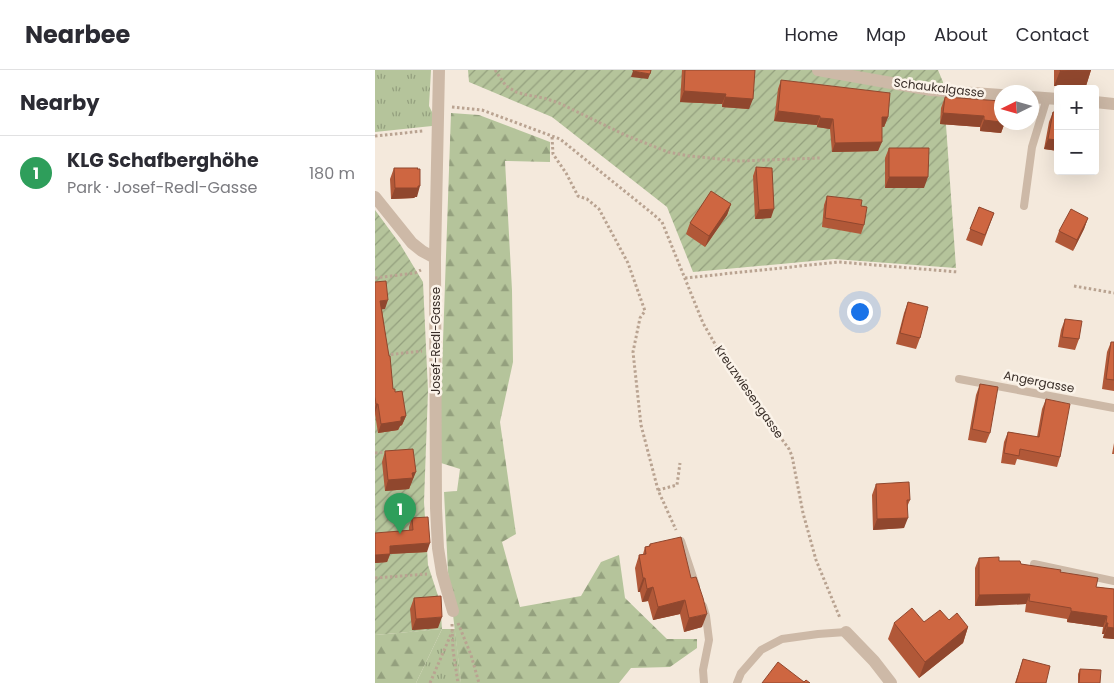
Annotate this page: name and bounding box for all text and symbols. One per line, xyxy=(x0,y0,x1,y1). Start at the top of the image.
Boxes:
text: Nearbee xyxy=(25,18,130,51)
text: Home xyxy=(784,22,838,47)
text: Map xyxy=(866,22,906,47)
text: About xyxy=(934,22,988,47)
text: Contact xyxy=(1016,22,1089,47)
street label: Schaukalgasse xyxy=(893,74,985,102)
north arrow xyxy=(994,85,1039,130)
map controls xyxy=(1054,85,1099,175)
button: + xyxy=(1054,85,1099,130)
text: Nearby xyxy=(20,88,100,117)
button: − xyxy=(1054,130,1099,175)
text: KLG Schafberghöhe xyxy=(67,147,259,174)
text: 1 xyxy=(33,162,39,185)
text: 180 m xyxy=(309,162,355,185)
text: Park · Josef-Redl-Gasse xyxy=(67,176,257,199)
street label: Josef-Redl-Gasse xyxy=(427,287,444,395)
your location xyxy=(847,299,873,325)
street label: Kreuzwiesengasse xyxy=(711,342,788,442)
street label: Angergasse xyxy=(1002,366,1076,397)
pin: 1 xyxy=(384,493,416,534)

